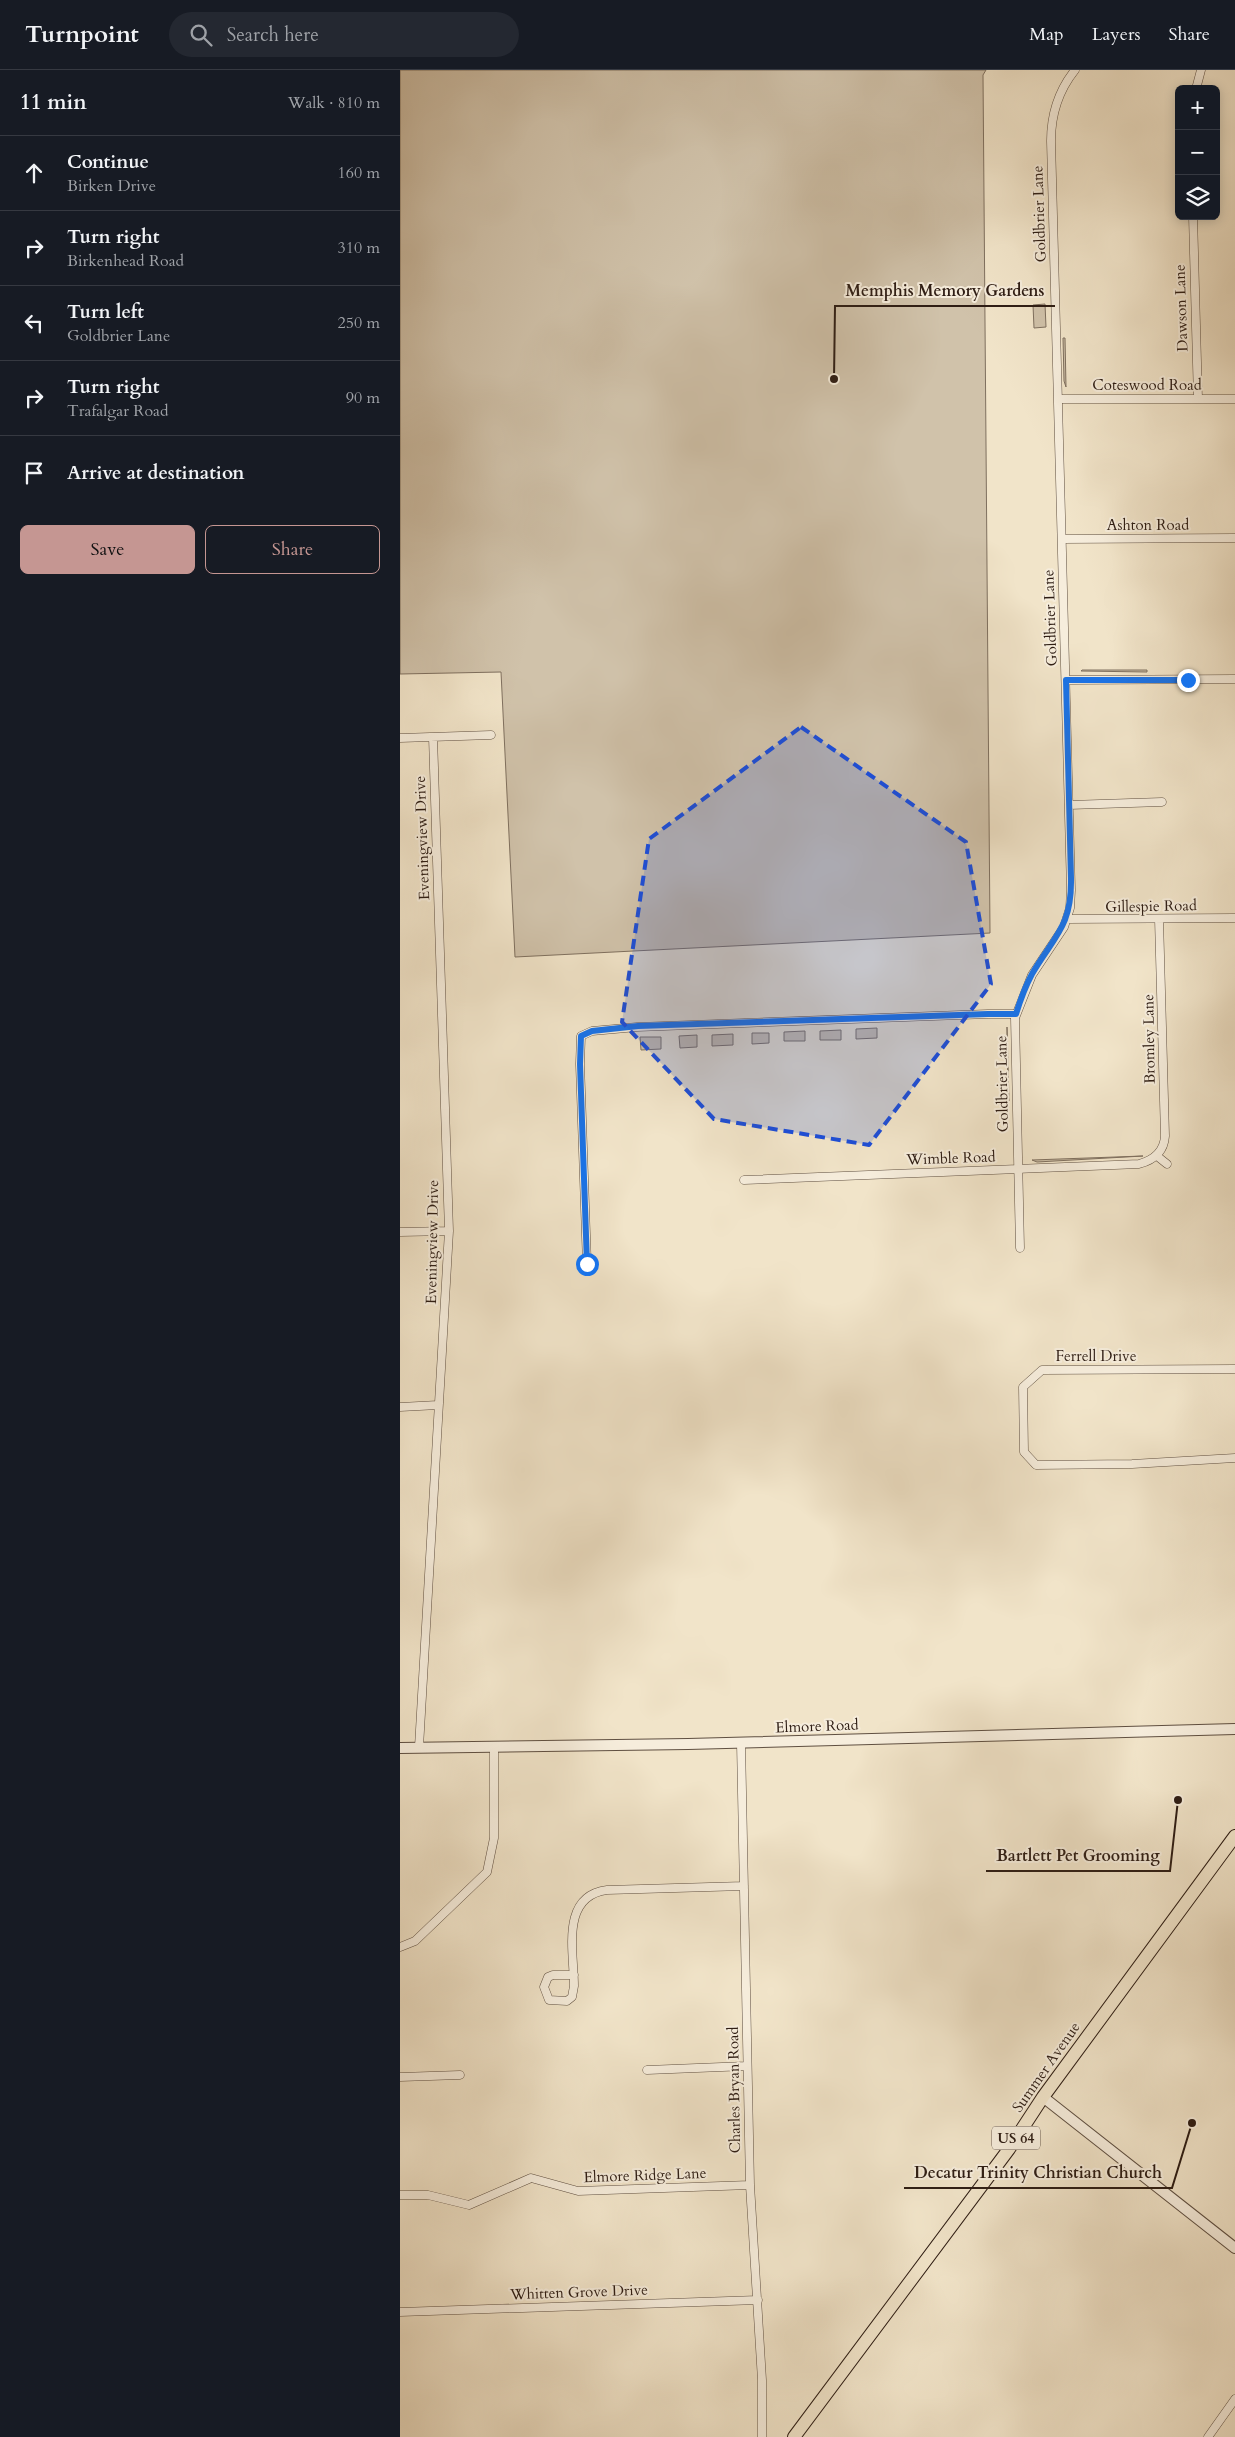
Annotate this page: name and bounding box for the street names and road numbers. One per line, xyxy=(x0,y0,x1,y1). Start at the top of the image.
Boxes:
street label: Goldbrier Lane xyxy=(1027,165,1051,263)
street label: Dawson Lane xyxy=(1169,264,1193,352)
street label: Coteswood Road xyxy=(1092,375,1202,395)
street label: Ashton Road xyxy=(1107,515,1189,535)
street label: Goldbrier Lane xyxy=(1038,569,1062,667)
street label: Eveningview Drive xyxy=(410,775,434,900)
street label: Gillespie Road xyxy=(1105,895,1197,917)
street label: Bromley Lane xyxy=(1138,994,1160,1084)
street label: Goldbrier Lane xyxy=(991,1035,1013,1133)
street label: Wimble Road xyxy=(905,1146,996,1170)
street label: Eveningview Drive xyxy=(421,1180,443,1304)
street label: Ferrell Drive xyxy=(1055,1346,1137,1366)
street label: Elmore Road xyxy=(775,1715,859,1737)
street label: Summer Avenue xyxy=(1007,2018,1085,2116)
street label: Charles Bryan Road xyxy=(723,2026,745,2154)
road number: US 64 xyxy=(992,2126,1040,2150)
street label: Elmore Ridge Lane xyxy=(583,2163,707,2187)
street label: Whitten Grove Drive xyxy=(509,2280,648,2304)

